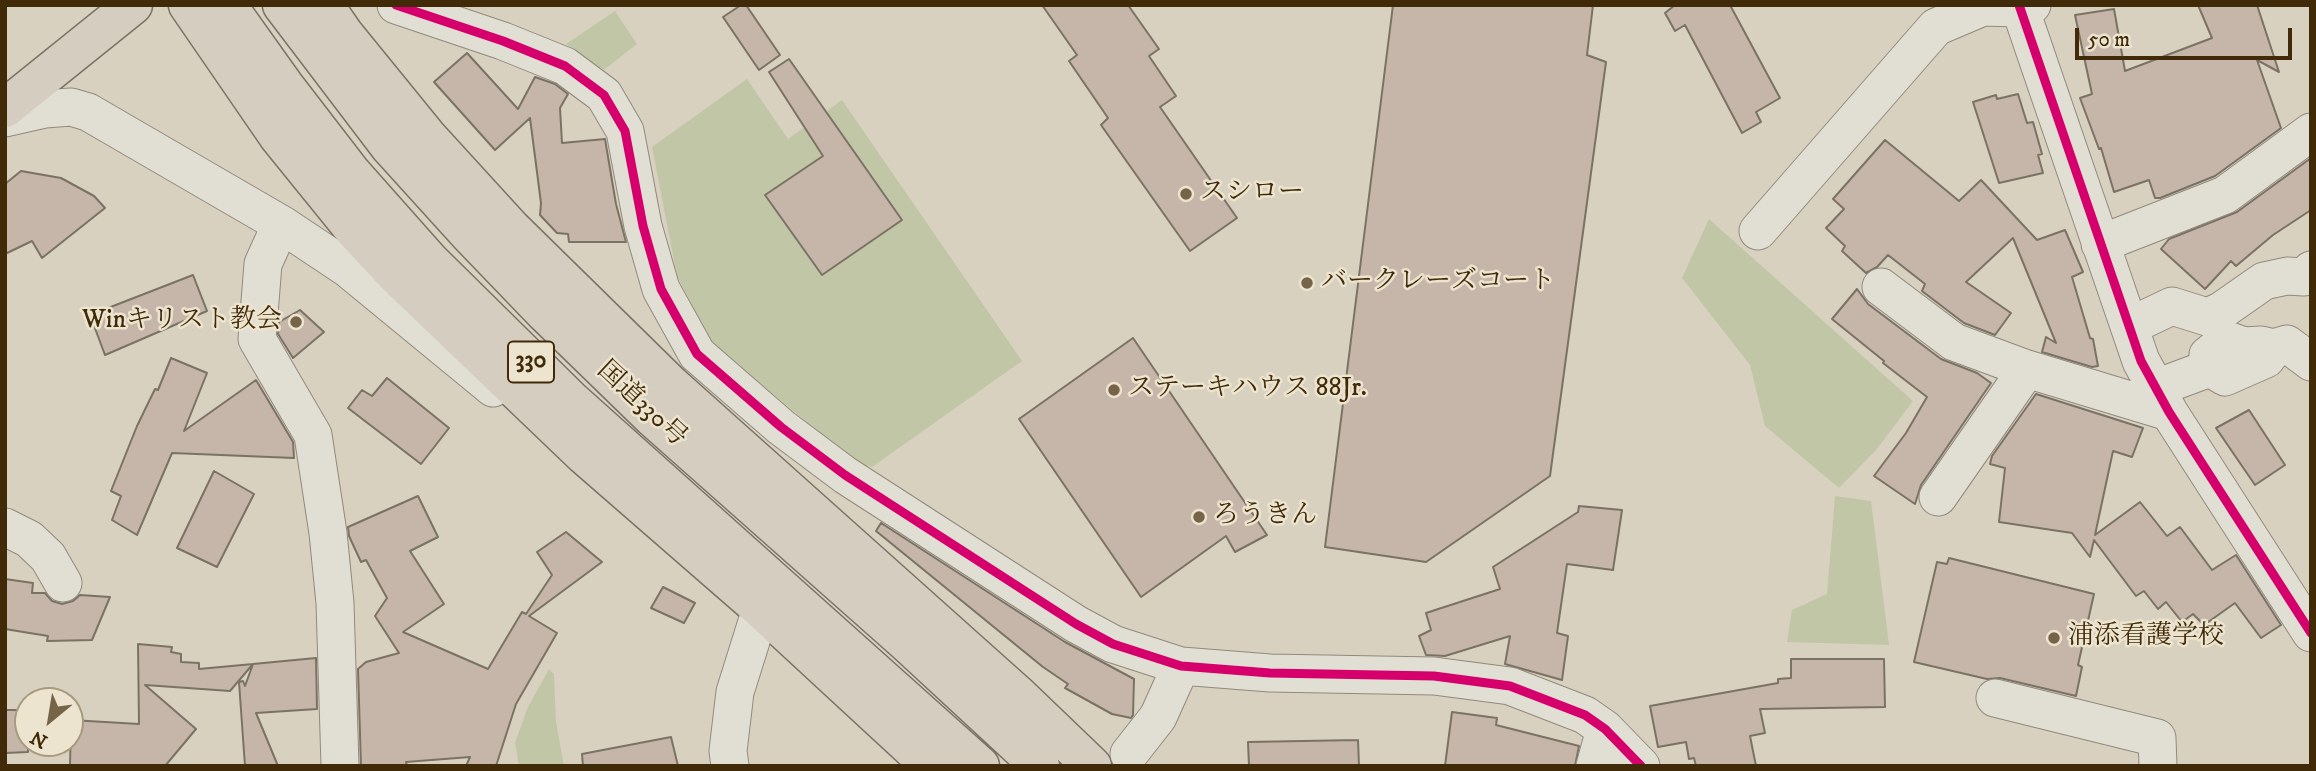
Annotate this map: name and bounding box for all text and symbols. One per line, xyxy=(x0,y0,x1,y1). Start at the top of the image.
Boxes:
scale bar xyxy=(2078,14,2295,58)
text: 50 m xyxy=(2088,27,2130,53)
place label: スシロー xyxy=(1200,178,1304,210)
marker: スシロー xyxy=(1178,186,1194,202)
place label: バークレーズコート xyxy=(1321,267,1555,299)
marker: バークレーズコート xyxy=(1299,275,1315,291)
place label: Winキリスト教会 xyxy=(82,306,282,338)
marker: Winキリスト教会 xyxy=(288,314,304,330)
road number: 330 xyxy=(508,342,554,382)
street label: 国道330号 xyxy=(590,356,692,454)
place label: ステーキハウス 88Jr. xyxy=(1128,374,1367,406)
marker: ステーキハウス 88Jr. xyxy=(1106,382,1122,398)
place label: ろうきん xyxy=(1213,501,1317,533)
marker: ろうきん xyxy=(1191,509,1207,525)
place label: 浦添看護学校 xyxy=(2068,622,2224,654)
marker: 浦添看護学校 xyxy=(2046,630,2062,646)
north arrow xyxy=(14,687,84,757)
text: N xyxy=(27,725,52,753)

